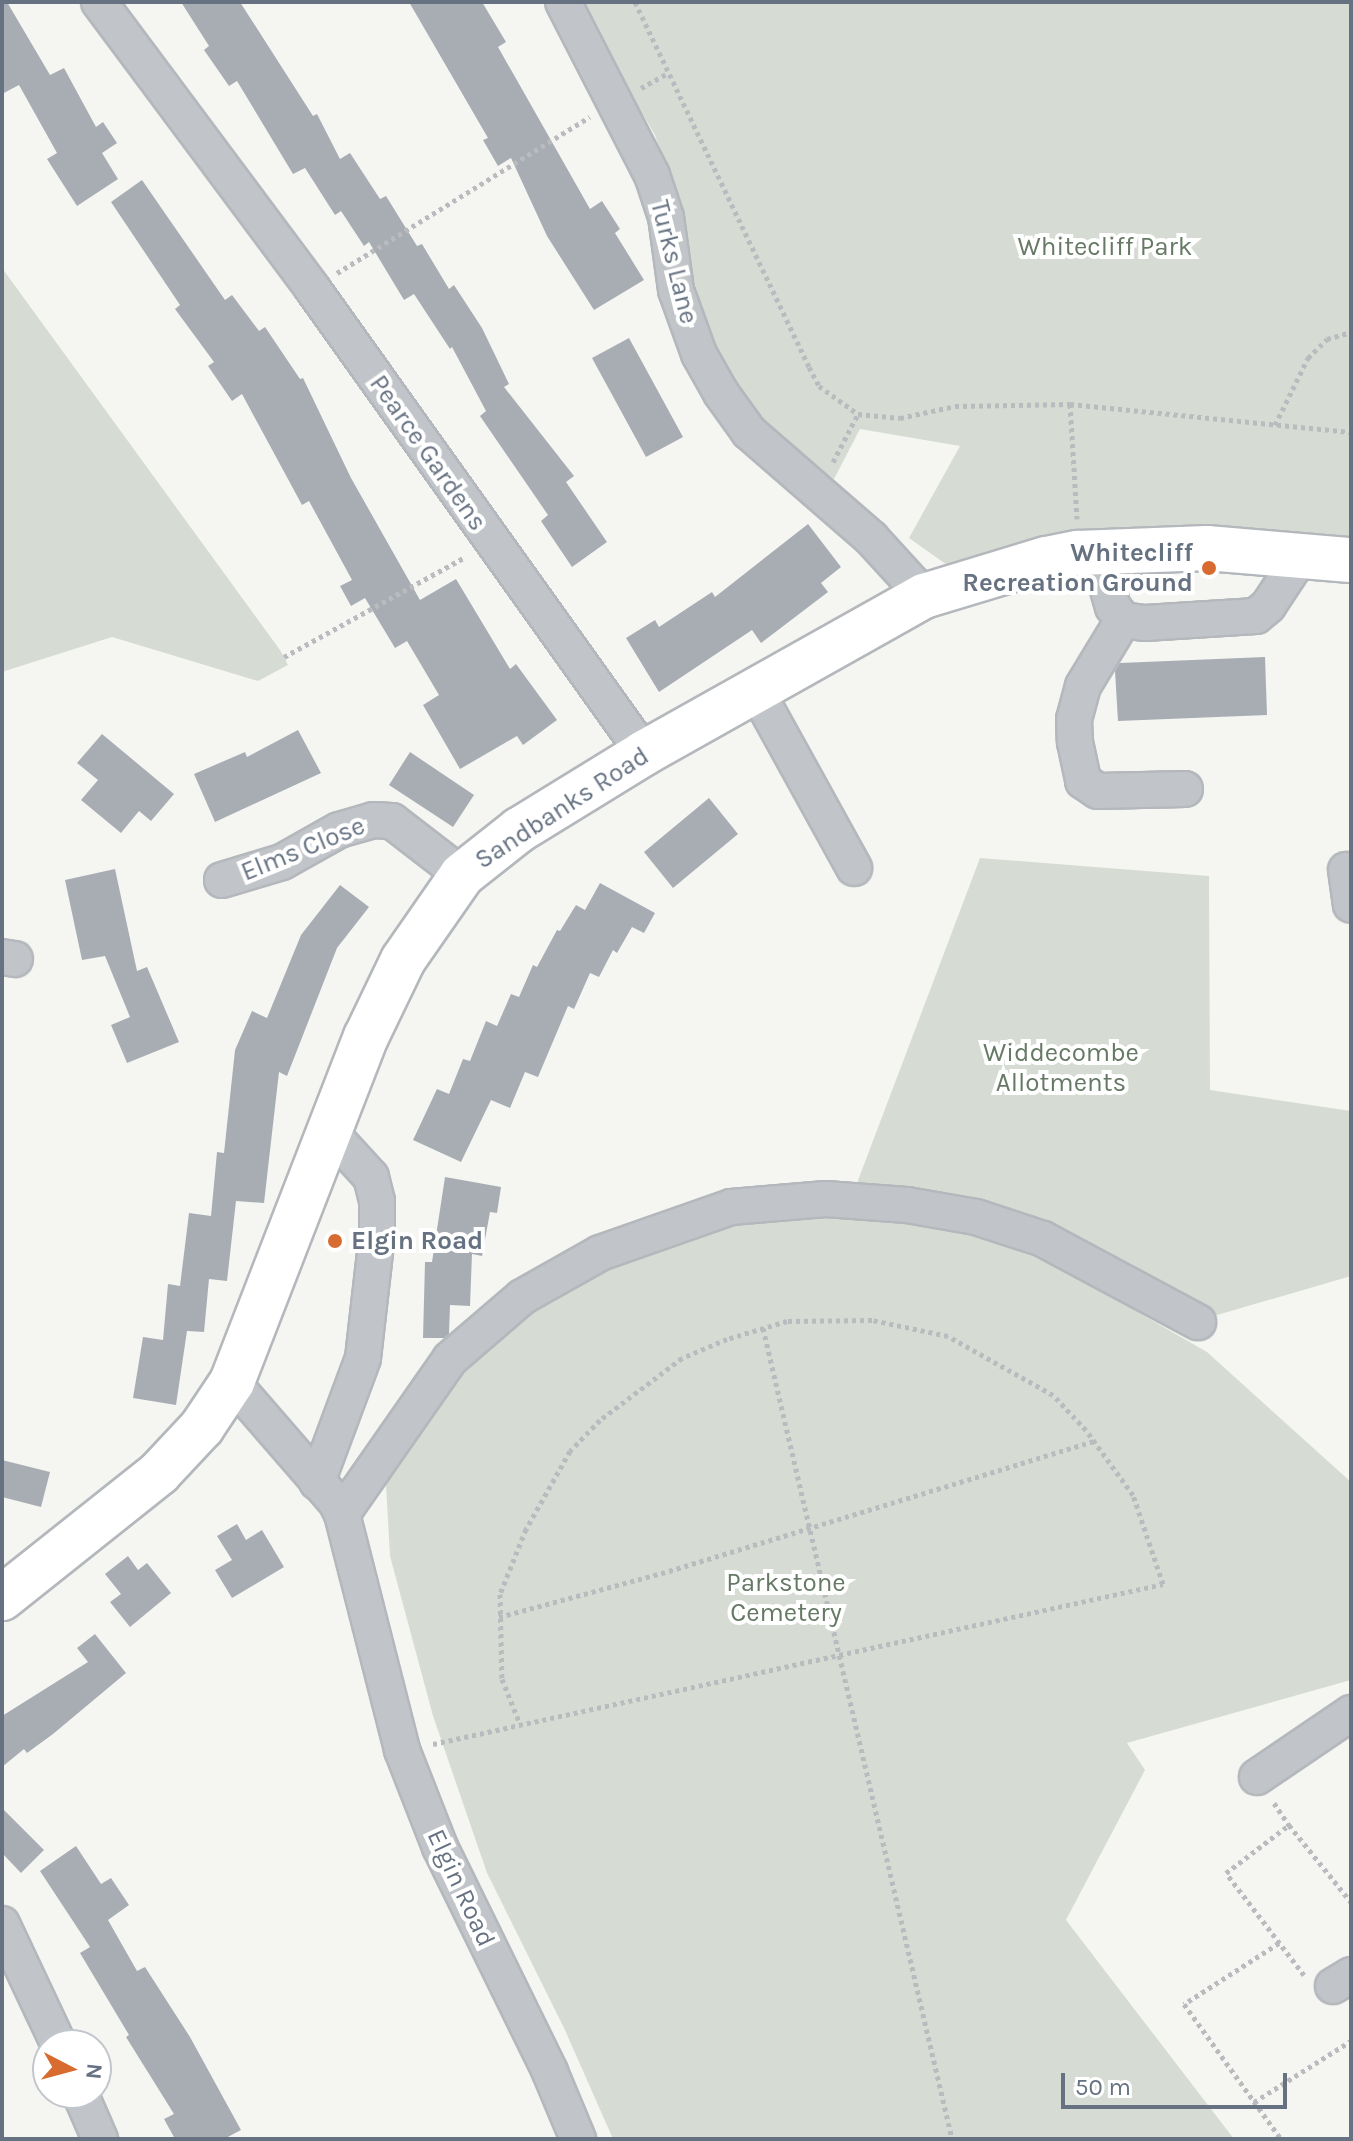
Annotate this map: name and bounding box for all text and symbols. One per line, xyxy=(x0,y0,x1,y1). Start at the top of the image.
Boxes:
street label: Turks Lane xyxy=(644,197,704,327)
park label: Whitecliff Park xyxy=(1018,231,1192,263)
street label: Pearce Gardens xyxy=(363,369,493,537)
place label: Whitecliff Recreation Ground xyxy=(962,537,1193,598)
marker: Whitecliff Recreation Ground xyxy=(1200,559,1218,577)
street label: Sandbanks Road xyxy=(469,740,655,876)
street label: Elms Close xyxy=(237,810,369,888)
park label: Widdecombe Allotments xyxy=(983,1037,1139,1098)
place label: Elgin Road xyxy=(351,1225,483,1257)
marker: Elgin Road xyxy=(326,1232,344,1250)
park label: Parkstone Cemetery xyxy=(726,1567,846,1628)
street label: Elgin Road xyxy=(420,1824,502,1952)
north arrow xyxy=(32,2029,112,2109)
scale bar xyxy=(1065,2057,1291,2107)
text: N xyxy=(80,2062,108,2081)
text: 50 m xyxy=(1075,2073,1131,2101)

